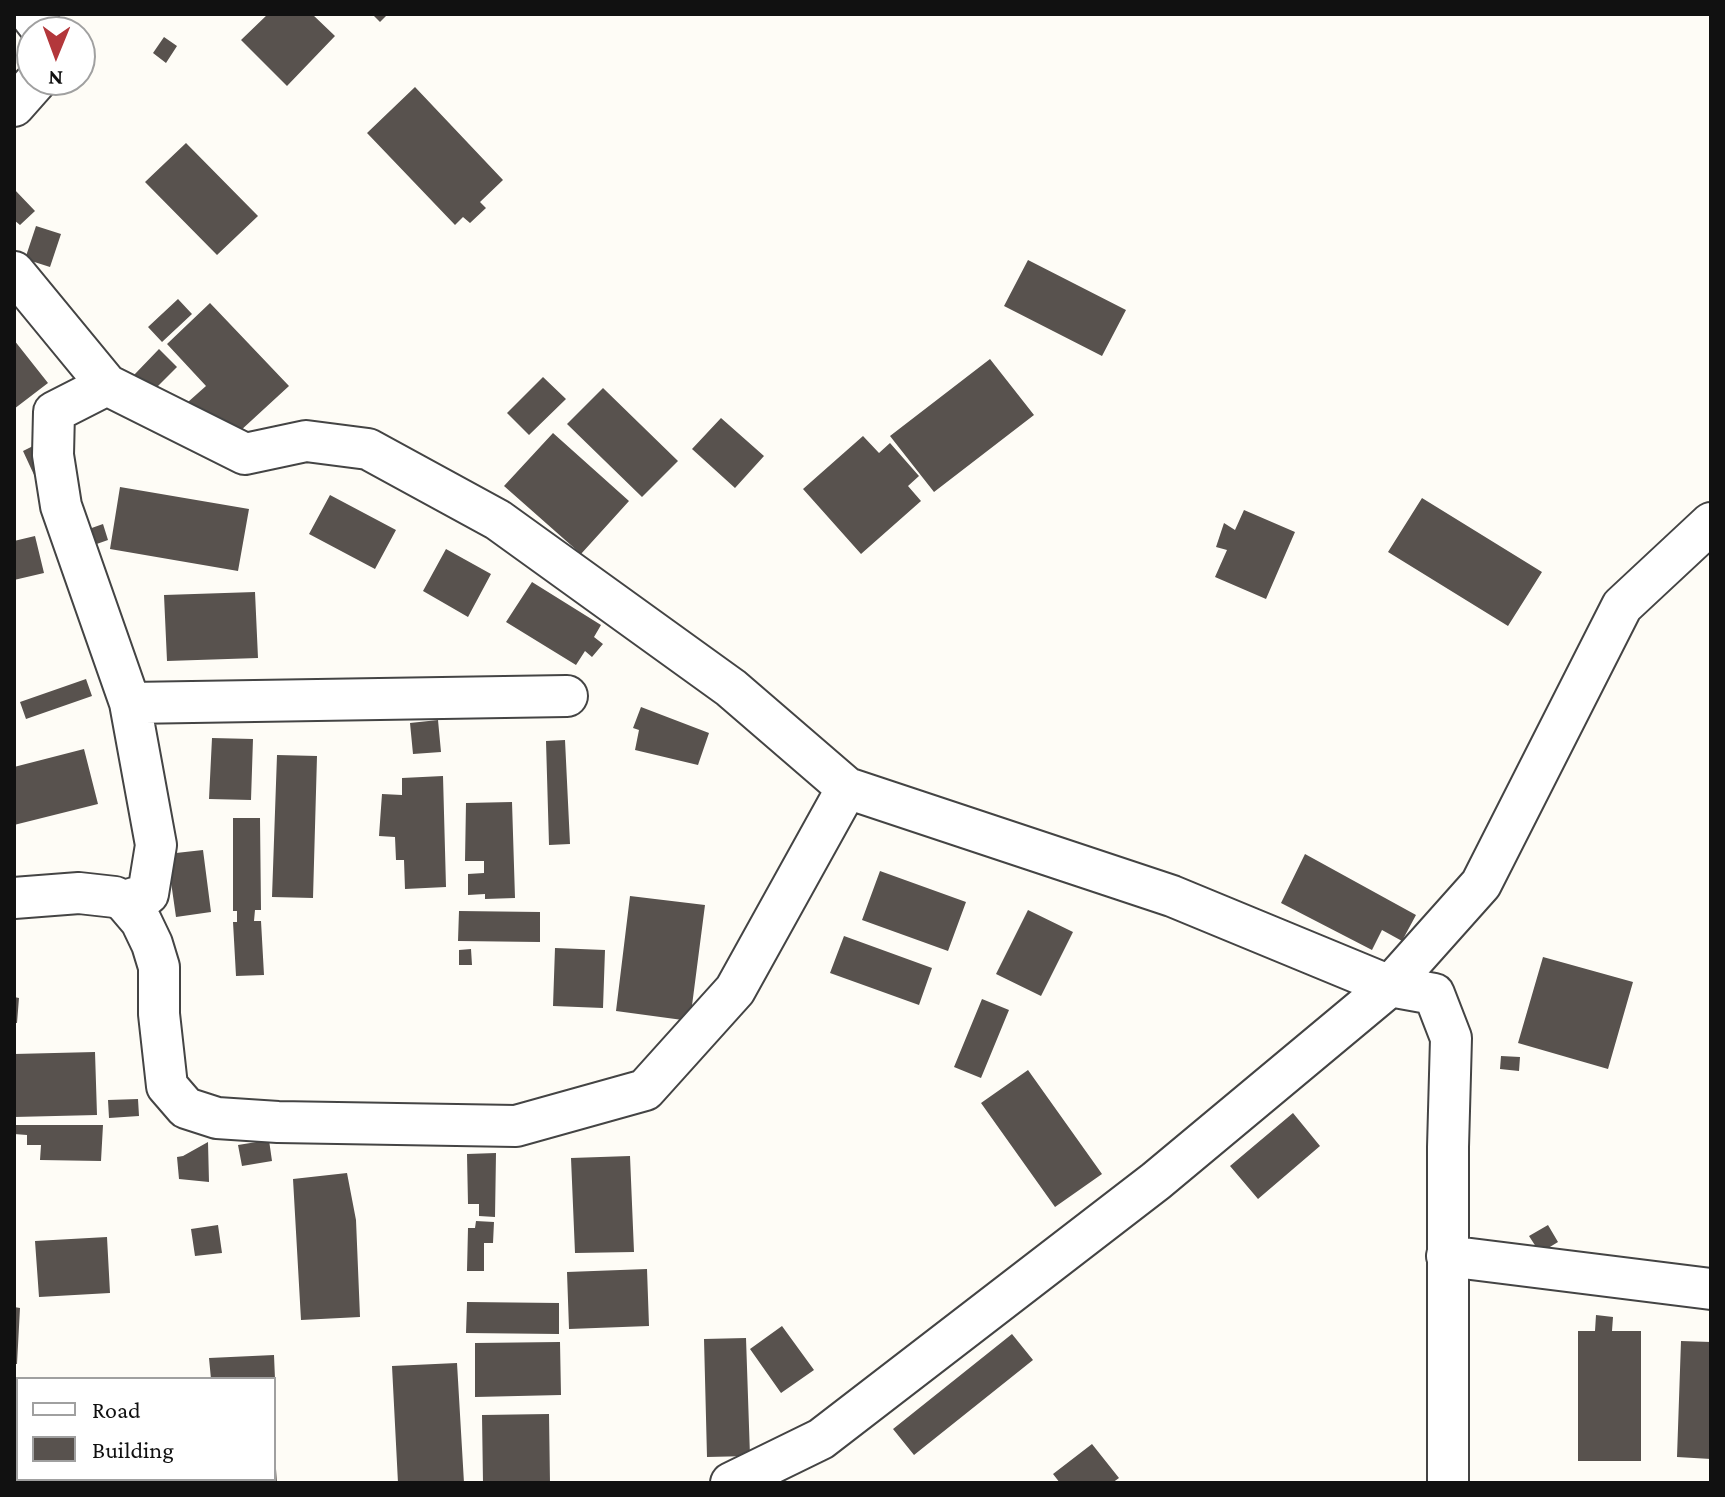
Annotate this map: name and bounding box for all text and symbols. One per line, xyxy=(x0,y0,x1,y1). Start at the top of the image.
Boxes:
north arrow xyxy=(16,16,96,96)
text: N xyxy=(48,66,63,91)
legend xyxy=(16,1377,276,1481)
text: Road xyxy=(92,1396,141,1423)
text: Building xyxy=(92,1436,174,1463)

